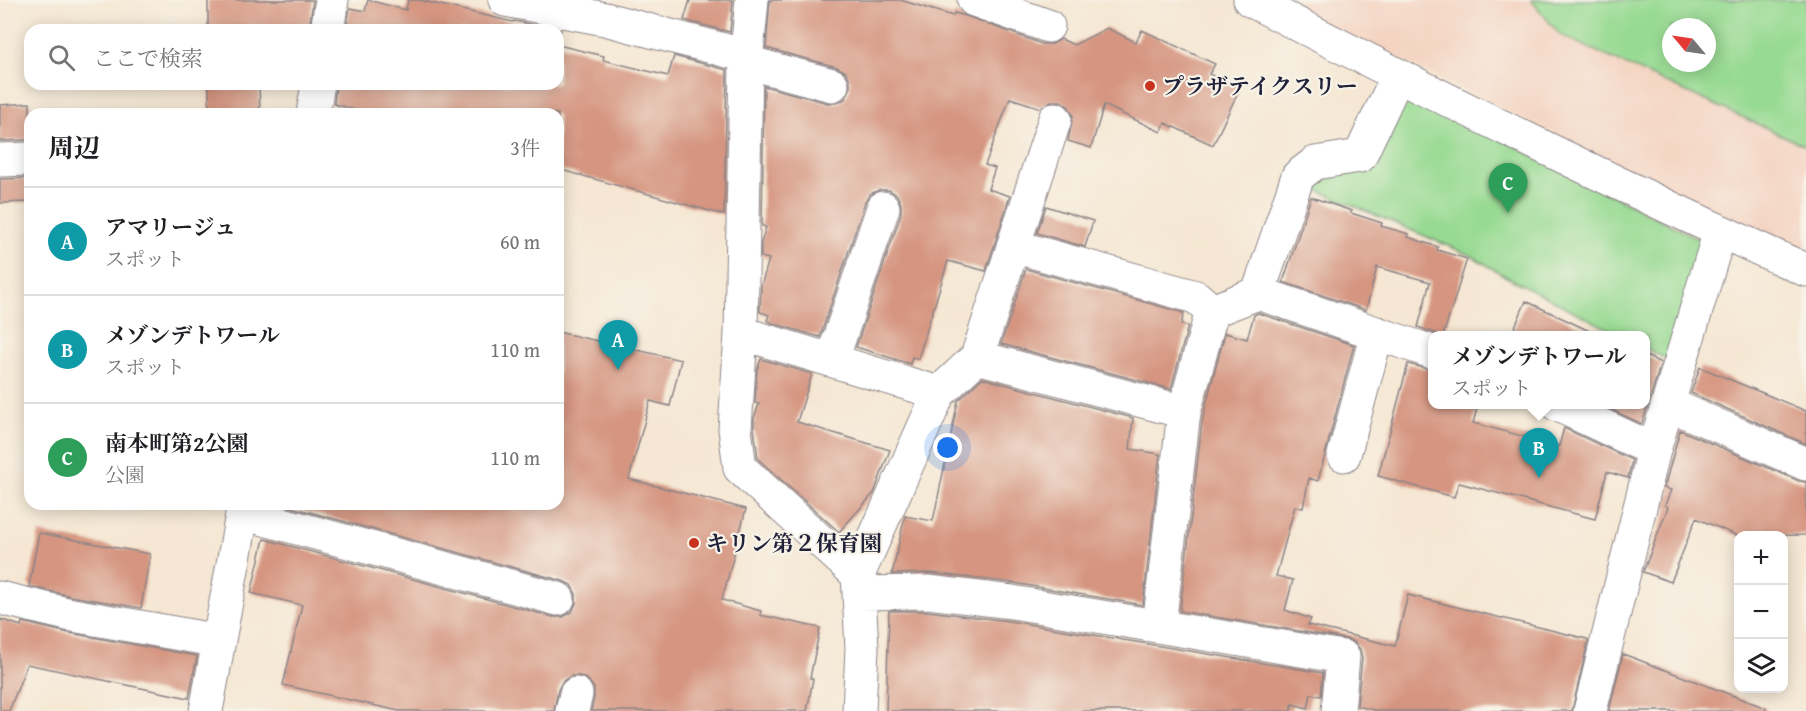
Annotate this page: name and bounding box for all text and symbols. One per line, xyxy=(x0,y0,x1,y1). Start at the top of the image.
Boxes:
north arrow xyxy=(1662,18,1716,72)
search box xyxy=(24,24,564,90)
icon: search xyxy=(45,41,78,74)
text: ここで検索 xyxy=(93,42,203,74)
place label: プラザテイクスリー xyxy=(1162,70,1358,102)
marker: プラザテイクスリー xyxy=(1143,79,1157,93)
text: 周辺 xyxy=(48,128,100,167)
text: 3件 xyxy=(510,133,540,162)
pin: C xyxy=(1488,164,1528,213)
text: アマリージュ xyxy=(105,211,236,243)
text: A xyxy=(61,227,74,256)
text: 60 m xyxy=(500,227,540,256)
text: スポット xyxy=(105,244,185,273)
text: メゾンデトワール xyxy=(105,319,280,351)
pin: A xyxy=(598,320,638,370)
popup xyxy=(1428,331,1650,409)
text: B xyxy=(61,335,74,364)
text: 110 m xyxy=(490,335,540,364)
text: メゾンデトワール xyxy=(1452,340,1626,372)
text: スポット xyxy=(105,352,185,381)
text: スポット xyxy=(1452,373,1532,402)
text: 南本町第2公園 xyxy=(105,427,248,459)
pin: B xyxy=(1520,428,1558,478)
your location xyxy=(933,433,962,462)
text: C xyxy=(62,443,73,472)
text: 110 m xyxy=(490,443,540,472)
text: 公園 xyxy=(105,460,145,489)
place label: キリン第２保育園 xyxy=(706,527,882,559)
map controls xyxy=(1734,531,1788,693)
button: + xyxy=(1734,531,1788,585)
marker: キリン第２保育園 xyxy=(687,536,701,550)
button: − xyxy=(1734,585,1788,639)
button: layers xyxy=(1734,639,1788,693)

